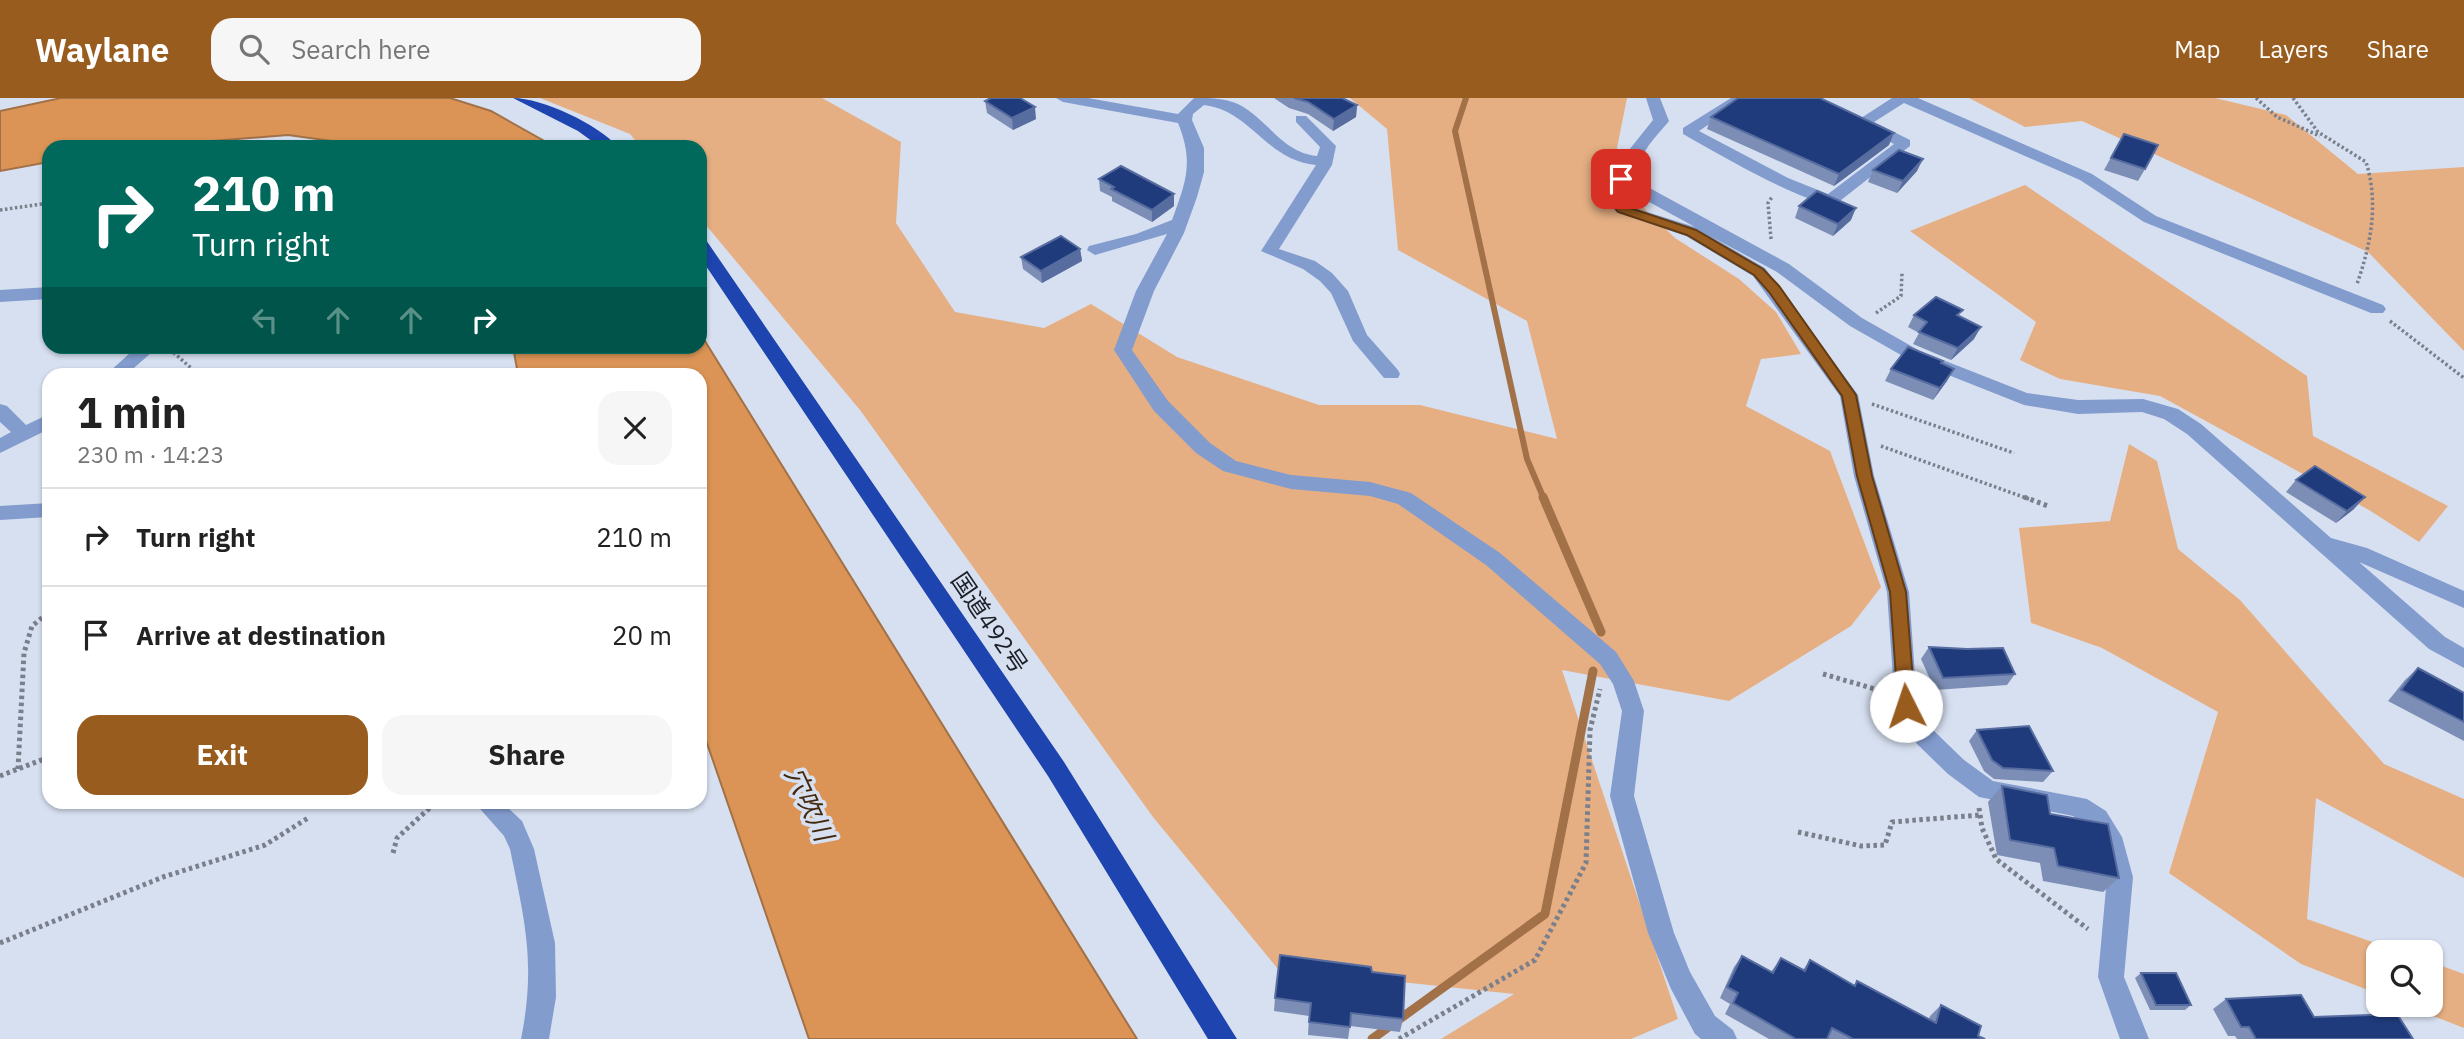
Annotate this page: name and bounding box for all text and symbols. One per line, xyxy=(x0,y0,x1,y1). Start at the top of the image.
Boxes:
search box xyxy=(211,18,701,81)
text: Waylane xyxy=(35,28,169,71)
icon: search xyxy=(235,30,273,68)
text: Search here xyxy=(291,32,431,66)
text: Map xyxy=(2174,33,2221,65)
text: Layers xyxy=(2259,33,2329,65)
text: Share xyxy=(2367,33,2429,65)
pin xyxy=(1591,149,1651,209)
icon: arrive xyxy=(1602,160,1640,198)
text: 210 m xyxy=(192,161,336,224)
icon: right xyxy=(77,168,168,259)
text: Turn right xyxy=(192,223,330,265)
icon: left xyxy=(246,301,284,339)
icon: ahead xyxy=(319,301,357,339)
icon: ahead xyxy=(392,301,430,339)
icon: right xyxy=(465,301,503,339)
text: 1 min xyxy=(77,385,187,440)
button: close xyxy=(598,391,672,465)
text: 230 m · 14:23 xyxy=(77,439,224,469)
icon: right xyxy=(77,518,115,556)
text: Turn right xyxy=(136,520,255,554)
text: 210 m xyxy=(596,520,672,554)
street label: 国道492号 xyxy=(944,566,1035,679)
icon: arrive xyxy=(77,616,115,654)
text: Arrive at destination xyxy=(136,618,386,652)
text: 20 m xyxy=(612,618,672,652)
position arrow xyxy=(1869,669,1943,743)
button: Exit xyxy=(77,715,368,795)
button: Share xyxy=(382,715,672,795)
water label: 穴吹川 xyxy=(778,761,843,849)
map controls xyxy=(2366,940,2443,1017)
button: search xyxy=(2366,940,2443,1017)

